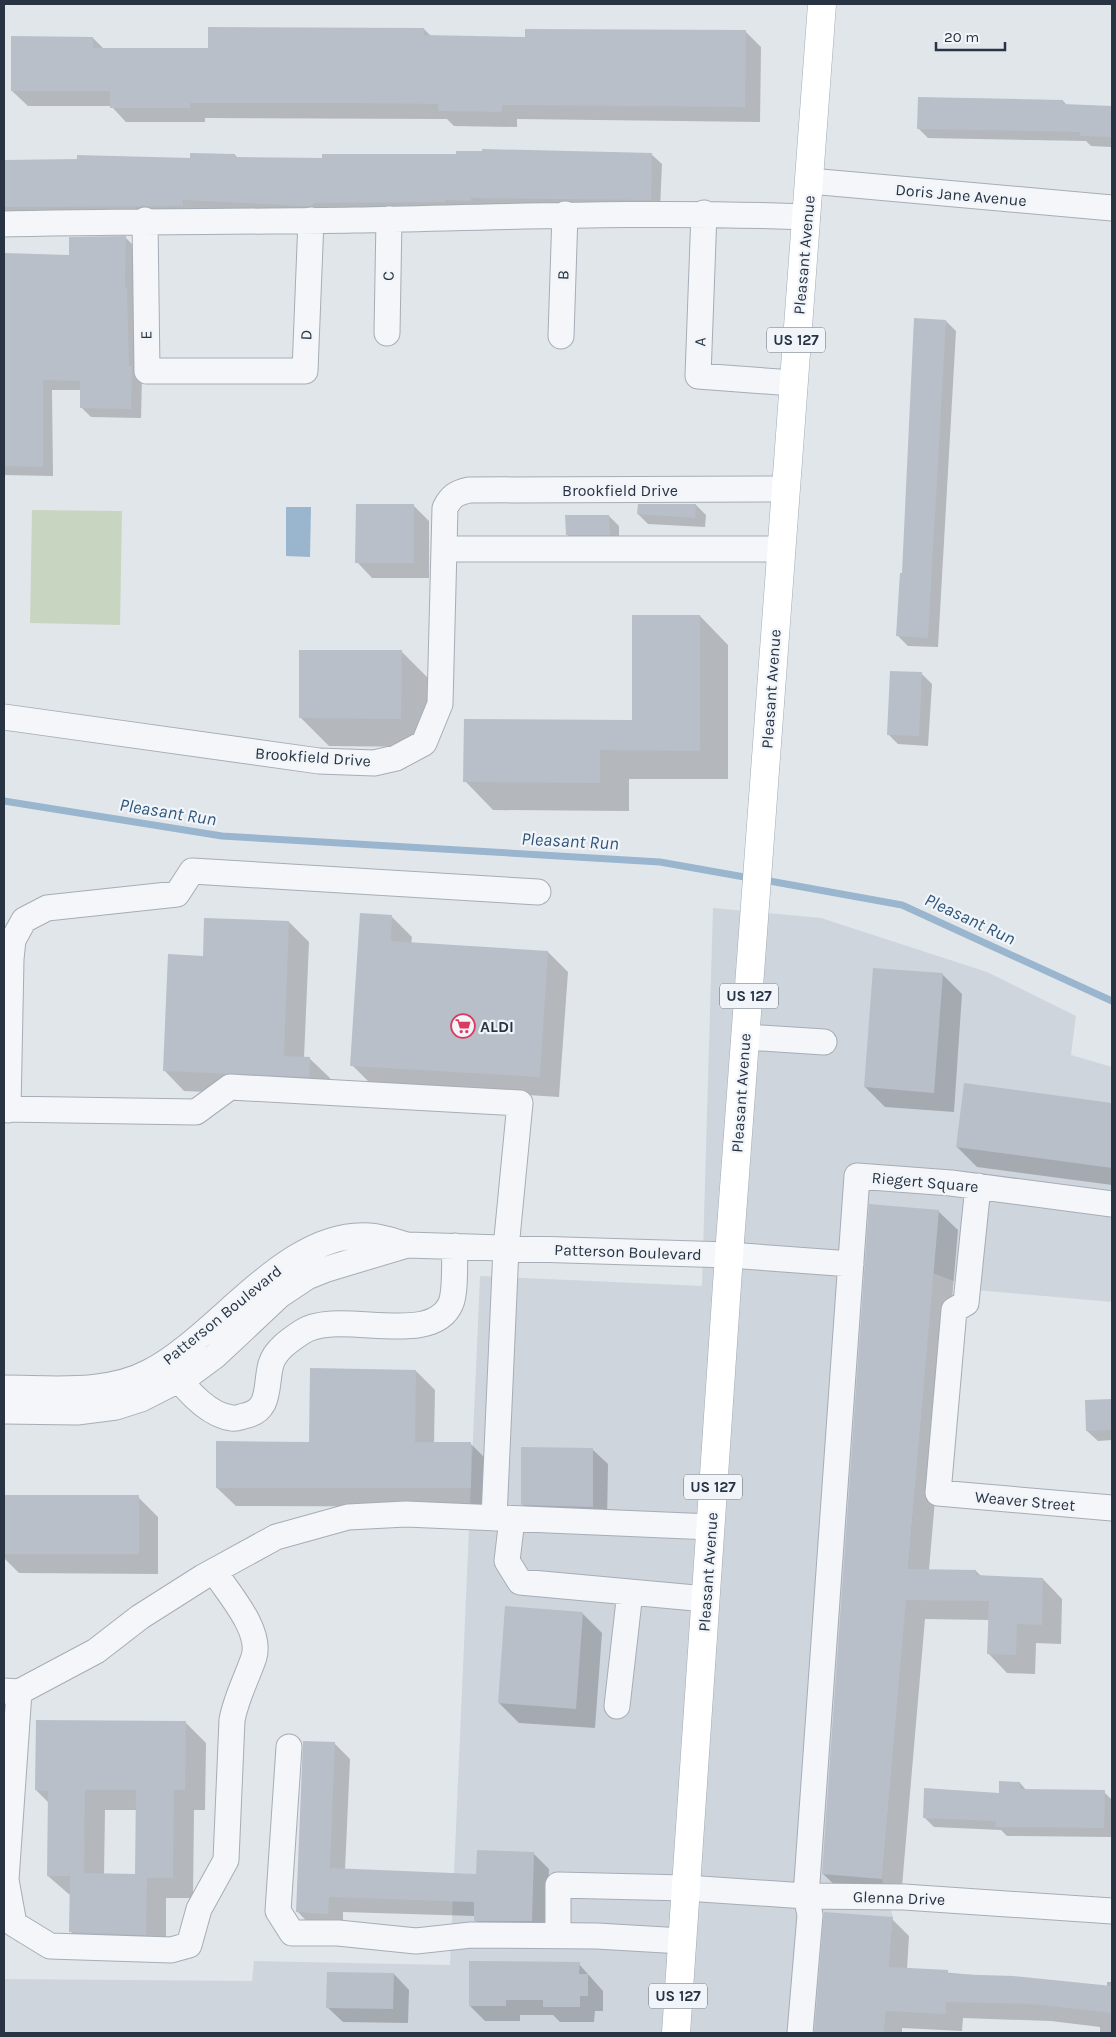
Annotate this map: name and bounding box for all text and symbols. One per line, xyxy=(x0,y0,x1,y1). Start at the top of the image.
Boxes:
scale bar xyxy=(936,20,1005,52)
text: 20 m xyxy=(944,28,979,46)
street label: Doris Jane Avenue xyxy=(895,180,1027,210)
street label: Pleasant Avenue xyxy=(789,195,819,315)
street label: B xyxy=(553,270,573,280)
street label: C xyxy=(378,271,398,281)
road number: US 127 xyxy=(767,328,825,352)
street label: D xyxy=(296,329,316,341)
street label: E xyxy=(136,330,156,340)
street label: A xyxy=(690,337,710,347)
street label: Brookfield Drive xyxy=(562,481,678,500)
street label: Pleasant Avenue xyxy=(757,629,785,749)
street label: Brookfield Drive xyxy=(255,743,371,771)
water label: Pleasant Run xyxy=(118,793,218,831)
water label: Pleasant Run xyxy=(521,827,619,855)
water label: Pleasant Run xyxy=(921,888,1019,950)
road number: US 127 xyxy=(720,984,778,1008)
supermarket icon: ALDI xyxy=(450,1013,476,1039)
place label: ALDI xyxy=(480,1017,514,1036)
street label: Pleasant Avenue xyxy=(727,1033,755,1153)
street label: Riegert Square xyxy=(871,1168,979,1196)
street label: Patterson Boulevard xyxy=(554,1240,702,1264)
street label: Patterson Boulevard xyxy=(159,1261,285,1369)
road number: US 127 xyxy=(684,1474,742,1500)
street label: Weaver Street xyxy=(974,1487,1076,1515)
street label: Pleasant Avenue xyxy=(694,1512,722,1632)
street label: Glenna Drive xyxy=(853,1887,945,1909)
road number: US 127 xyxy=(649,1984,707,2008)

